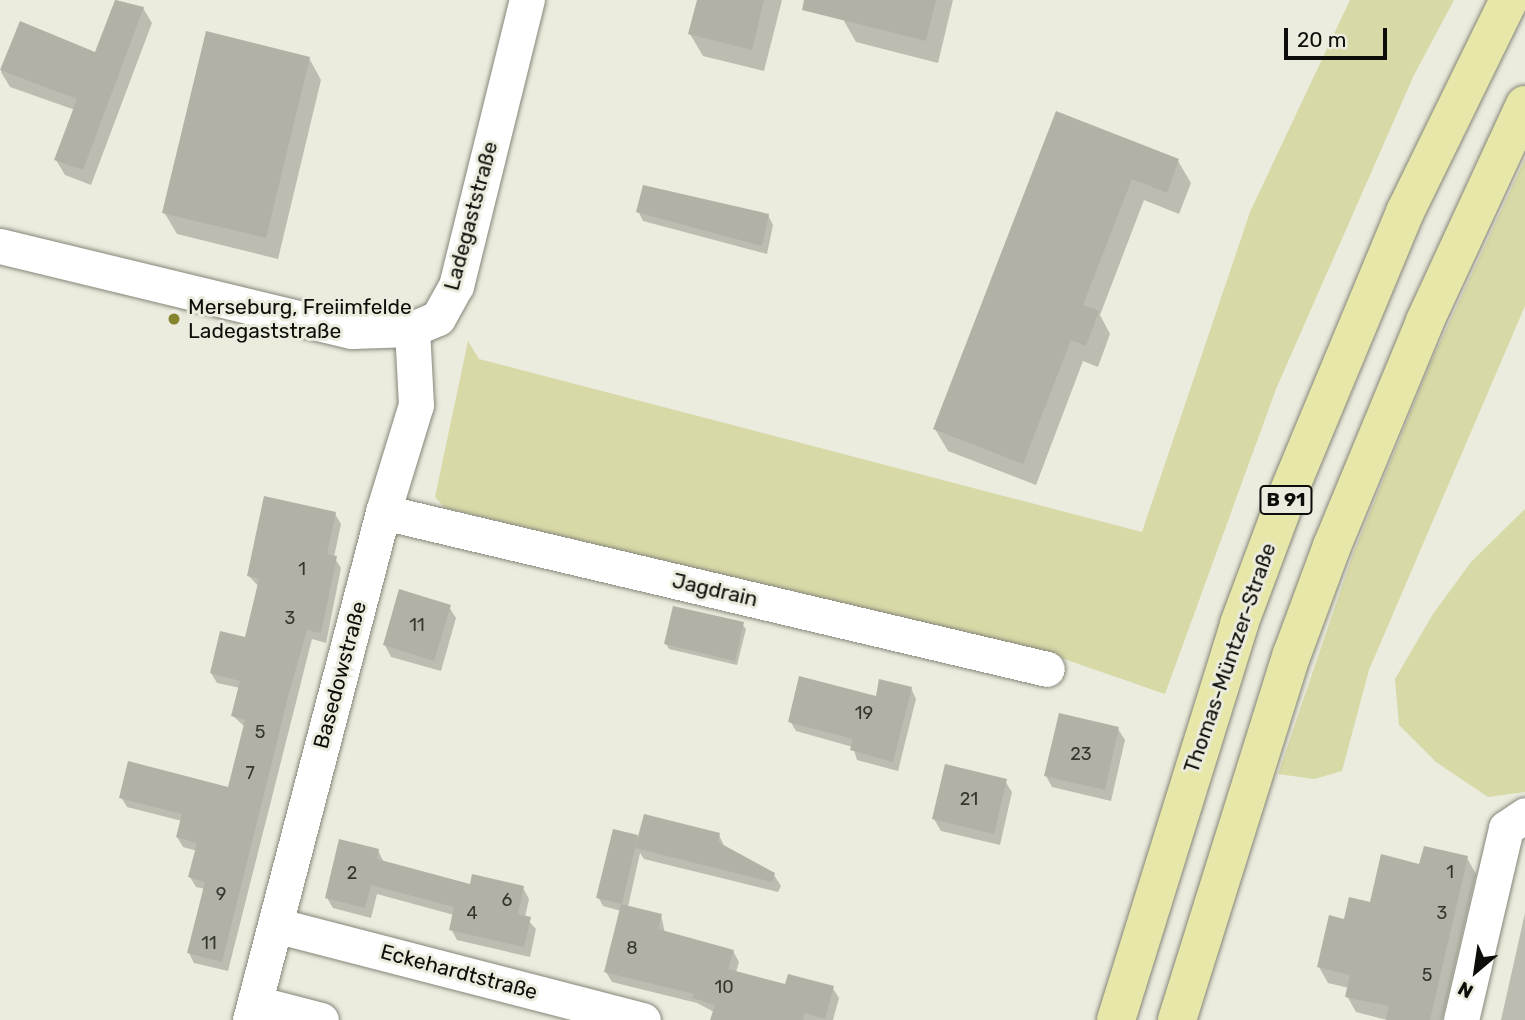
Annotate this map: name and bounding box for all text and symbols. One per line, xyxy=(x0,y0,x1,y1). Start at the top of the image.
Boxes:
scale bar xyxy=(1287,14,1390,58)
text: 20 m xyxy=(1297,27,1346,52)
street label: Ladegaststraße xyxy=(439,139,503,293)
place label: Merseburg, Freiimfelde Ladegaststraße xyxy=(188,294,412,344)
marker: Merseburg, Freiimfelde Ladegaststraße xyxy=(166,311,182,327)
road number: B 91 xyxy=(1258,485,1314,516)
street label: Thomas-Müntzer-Straße xyxy=(1179,540,1281,776)
house number: 1 xyxy=(298,558,306,580)
street label: Jagdrain xyxy=(670,568,760,612)
street label: Basedowstraße xyxy=(308,599,372,751)
house number: 3 xyxy=(285,607,295,629)
house number: 11 xyxy=(409,614,425,636)
house number: 19 xyxy=(855,702,873,724)
house number: 5 xyxy=(255,721,265,743)
house number: 23 xyxy=(1070,743,1092,765)
house number: 7 xyxy=(245,762,255,784)
house number: 21 xyxy=(960,788,978,810)
house number: 1 xyxy=(1446,861,1454,883)
house number: 2 xyxy=(347,862,357,884)
house number: 9 xyxy=(216,883,226,905)
house number: 6 xyxy=(502,889,512,911)
house number: 4 xyxy=(466,902,478,924)
house number: 3 xyxy=(1437,902,1447,924)
house number: 11 xyxy=(201,932,217,954)
north arrow xyxy=(1441,936,1511,1006)
house number: 8 xyxy=(626,937,638,959)
street label: Eckehardtstraße xyxy=(378,939,540,1005)
house number: 5 xyxy=(1422,964,1432,986)
house number: 10 xyxy=(714,976,734,998)
text: N xyxy=(1454,976,1477,1003)

